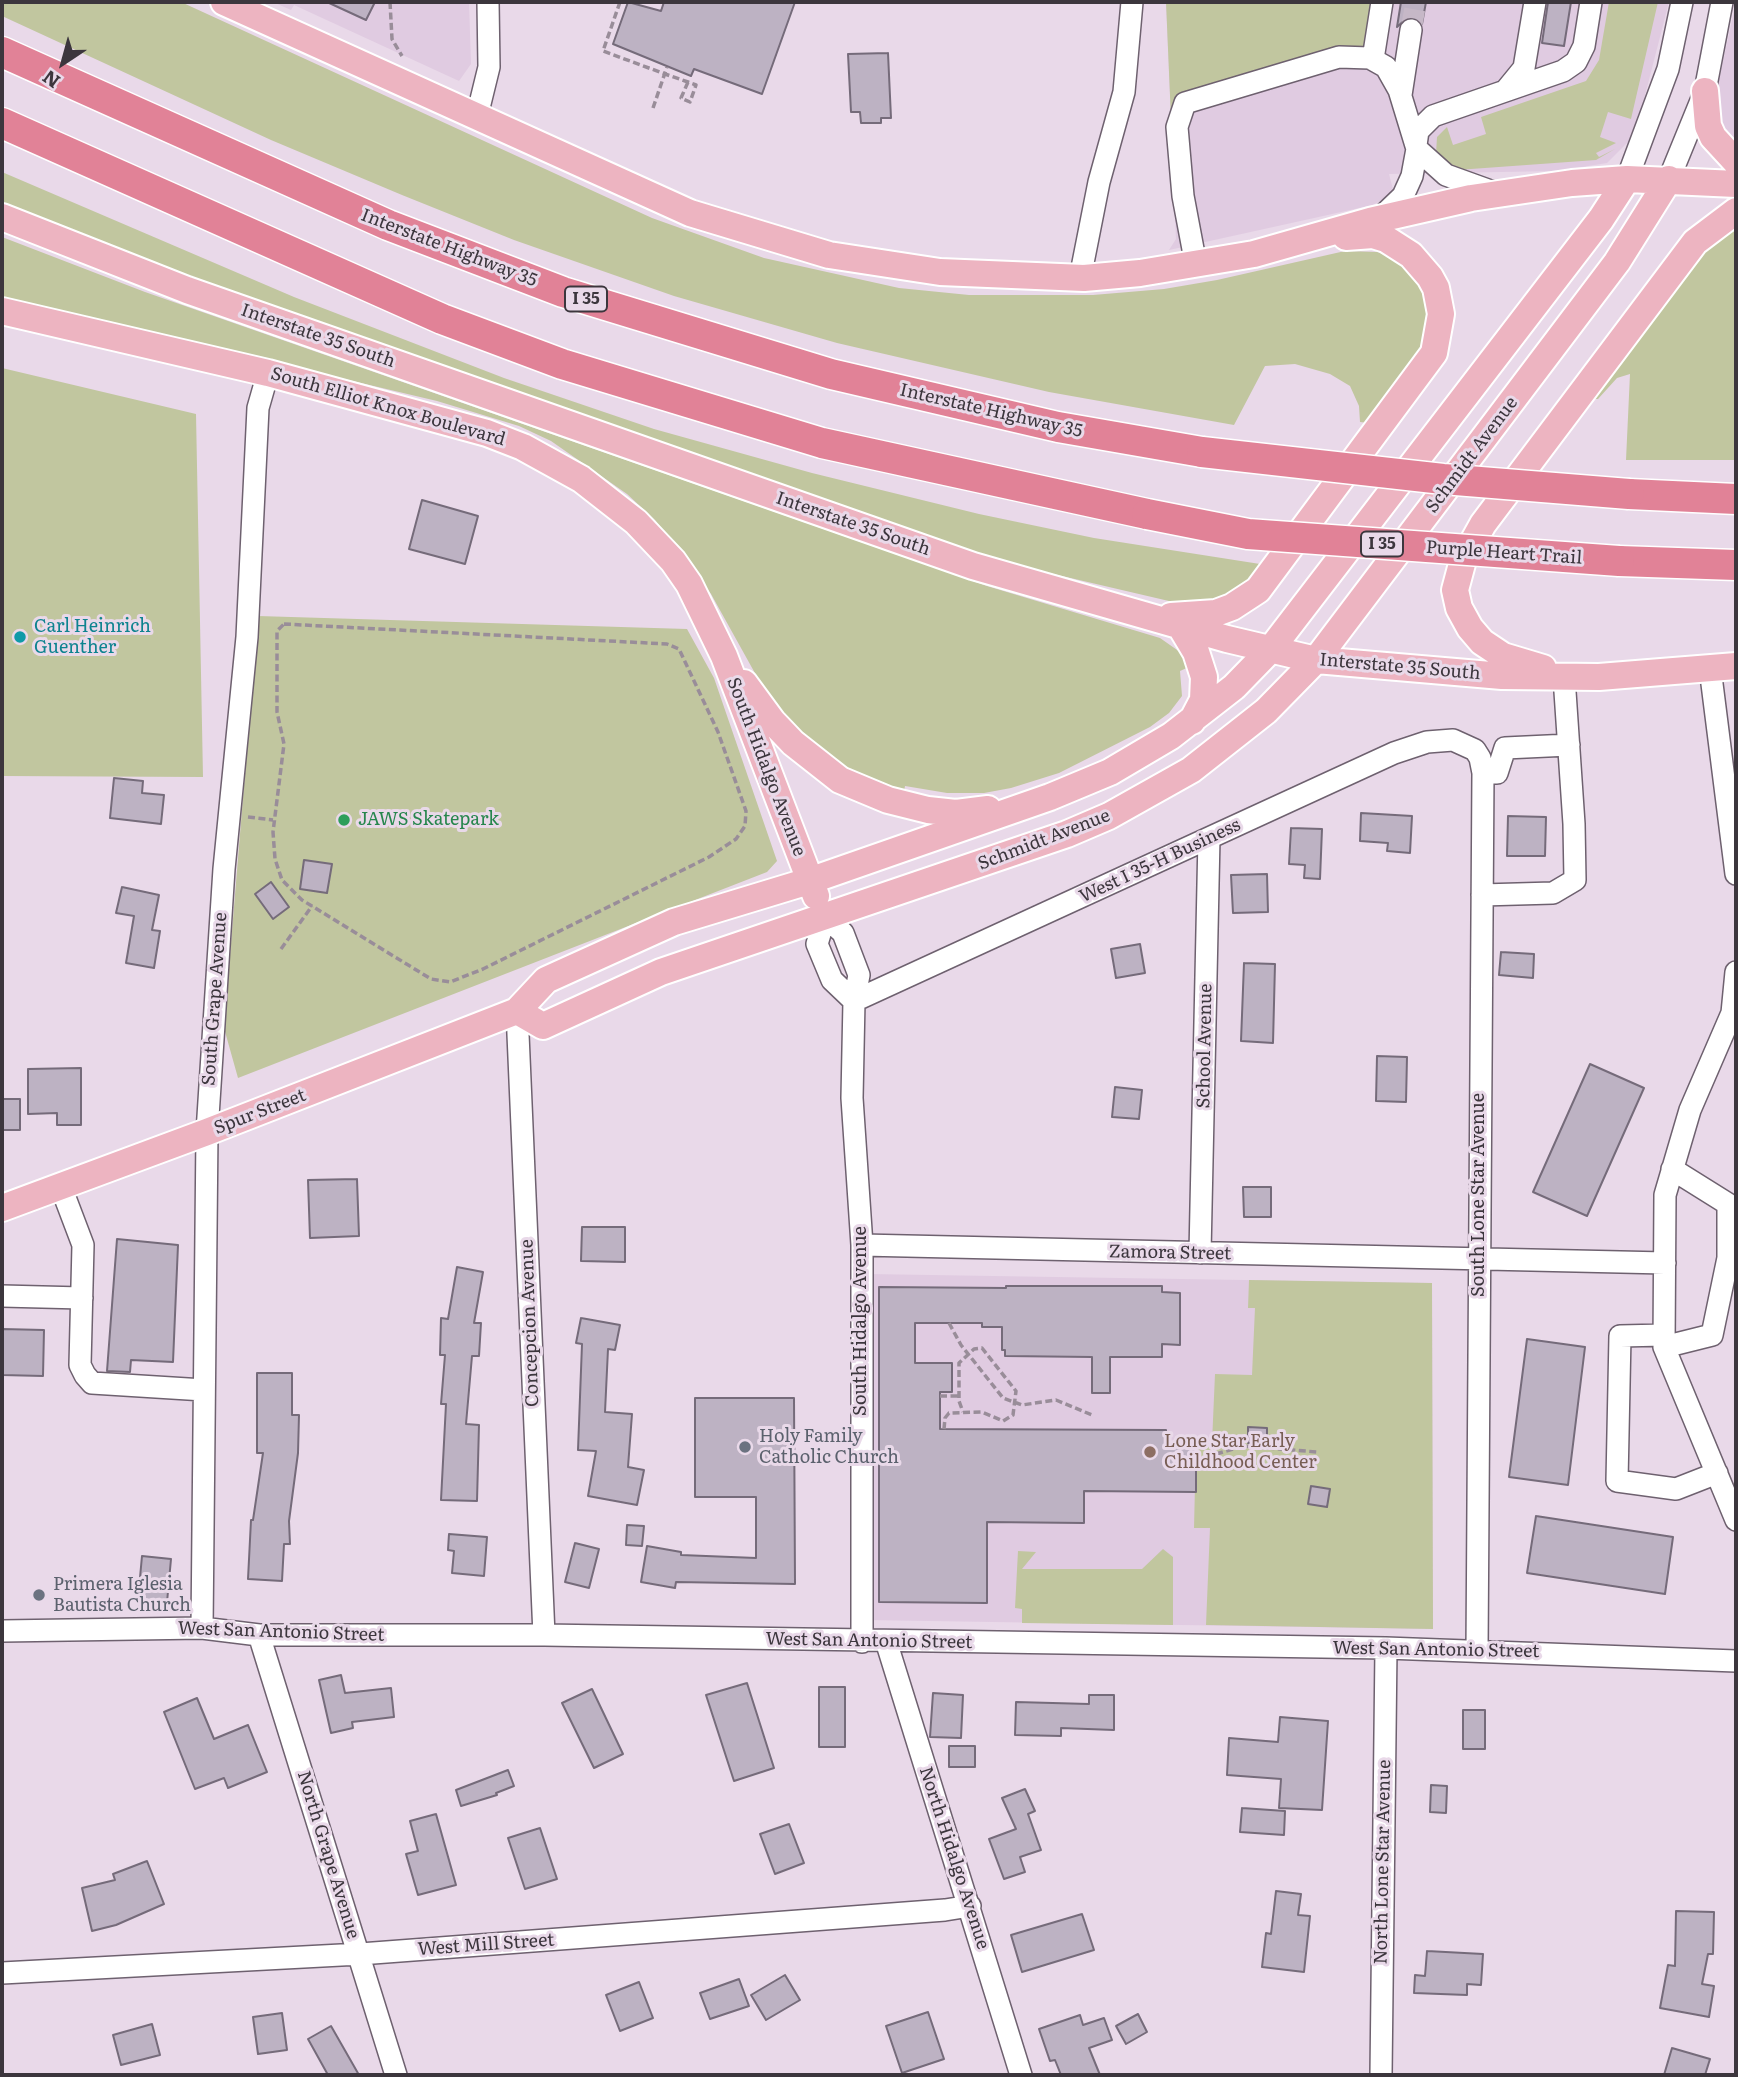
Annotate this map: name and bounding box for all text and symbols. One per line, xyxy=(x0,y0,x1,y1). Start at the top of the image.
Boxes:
north arrow xyxy=(28,28,98,98)
text: N xyxy=(36,64,65,96)
street label: Interstate Highway 35 xyxy=(358,204,540,292)
road number: I 35 xyxy=(565,286,607,312)
street label: Interstate 35 South xyxy=(238,299,398,373)
street label: South Elliot Knox Boulevard xyxy=(268,363,508,451)
street label: Interstate Highway 35 xyxy=(898,379,1084,443)
street label: Schmidt Avenue xyxy=(1421,393,1523,517)
street label: Interstate 35 South xyxy=(773,487,933,561)
road number: I 35 xyxy=(1361,531,1403,556)
street label: Purple Heart Trail xyxy=(1425,537,1583,569)
place label: Carl Heinrich Guenther xyxy=(34,616,151,658)
marker: Carl Heinrich Guenther xyxy=(12,629,28,645)
street label: Interstate 35 South xyxy=(1319,649,1481,685)
street label: South Hidalgo Avenue xyxy=(722,675,810,859)
street label: Schmidt Avenue xyxy=(975,805,1113,875)
place label: JAWS Skatepark xyxy=(358,809,499,831)
marker: JAWS Skatepark xyxy=(336,812,352,828)
street label: West I 35-H Business xyxy=(1076,814,1244,908)
street label: South Grape Avenue xyxy=(198,912,232,1086)
street label: School Avenue xyxy=(1193,983,1217,1109)
street label: Spur Street xyxy=(211,1085,309,1139)
street label: South Lone Star Avenue xyxy=(1468,1093,1490,1297)
street label: South Hidalgo Avenue xyxy=(850,1226,872,1416)
street label: Concepcion Avenue xyxy=(516,1239,544,1407)
street label: Zamora Street xyxy=(1109,1241,1231,1265)
place label: Holy Family Catholic Church xyxy=(759,1426,899,1468)
place label: Lone Star Early Childhood Center xyxy=(1164,1431,1317,1474)
marker: Holy Family Catholic Church xyxy=(737,1439,753,1455)
marker: Lone Star Early Childhood Center xyxy=(1142,1444,1158,1460)
place label: Primera Iglesia Bautista Church xyxy=(53,1574,191,1616)
marker: Primera Iglesia Bautista Church xyxy=(31,1587,47,1603)
street label: West San Antonio Street xyxy=(177,1618,385,1646)
street label: West San Antonio Street xyxy=(765,1628,973,1654)
street label: West San Antonio Street xyxy=(1332,1637,1540,1663)
street label: North Lone Star Avenue xyxy=(1370,1759,1396,1965)
street label: North Hidalgo Avenue xyxy=(914,1764,994,1952)
street label: North Grape Avenue xyxy=(292,1768,364,1942)
street label: West Mill Street xyxy=(417,1929,555,1961)

